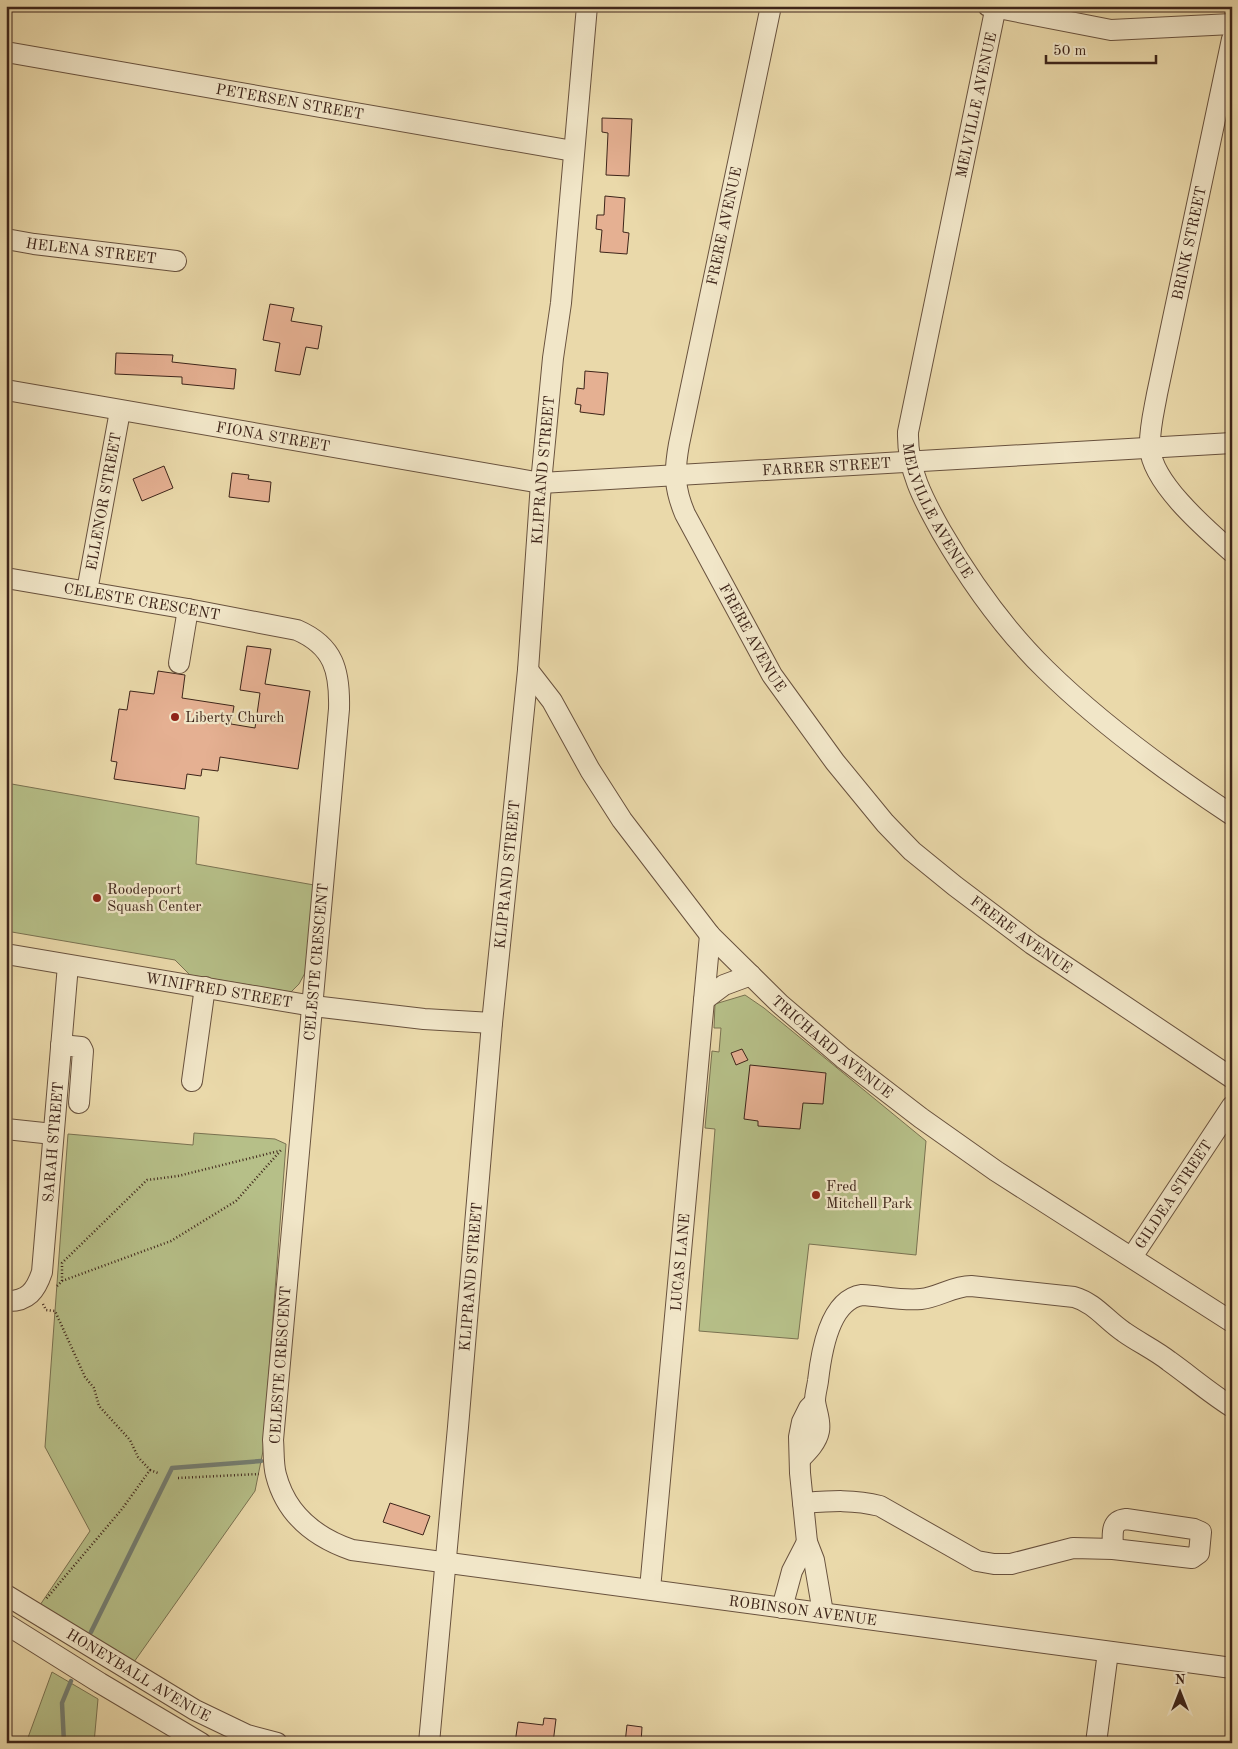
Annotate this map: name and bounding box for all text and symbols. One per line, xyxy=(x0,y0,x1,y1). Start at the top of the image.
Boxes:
street label: MELVILLE AVENUE xyxy=(955,31,1000,180)
scale bar xyxy=(1046,32,1156,64)
text: 50 m xyxy=(1053,44,1087,59)
street label: PETERSEN STREET xyxy=(214,83,365,123)
street label: FRERE AVENUE xyxy=(706,166,745,287)
street label: BRINK STREET xyxy=(1171,185,1210,302)
street label: HELENA STREET xyxy=(24,237,157,268)
street label: KLIPRAND STREET xyxy=(531,395,558,545)
street label: FIONA STREET xyxy=(215,421,331,455)
street label: ELLENOR STREET xyxy=(85,432,125,572)
street label: MELVILLE AVENUE xyxy=(899,442,974,582)
street label: FARRER STREET xyxy=(762,457,892,479)
street label: CELESTE CRESCENT xyxy=(62,582,221,624)
street label: FRERE AVENUE xyxy=(715,582,788,695)
marker: Liberty Church xyxy=(169,711,181,723)
place label: Liberty Church xyxy=(185,711,284,726)
street label: KLIPRAND STREET xyxy=(494,800,524,950)
place label: Roodepoort Squash Center xyxy=(107,883,201,915)
street label: CELESTE CRESCENT xyxy=(303,883,332,1042)
marker: Roodepoort Squash Center xyxy=(91,892,103,904)
street label: FRERE AVENUE xyxy=(967,894,1074,977)
street label: WINIFRED STREET xyxy=(144,972,293,1011)
street label: TRICHARD AVENUE xyxy=(768,994,895,1102)
street label: SARAH STREET xyxy=(42,1081,67,1203)
street label: GILDEA STREET xyxy=(1133,1138,1216,1252)
place label: Fred Mitchell Park xyxy=(826,1180,913,1212)
marker: Fred Mitchell Park xyxy=(810,1189,822,1201)
street label: KLIPRAND STREET xyxy=(458,1202,486,1352)
street label: LUCAS LANE xyxy=(670,1213,693,1312)
street label: CELESTE CRESCENT xyxy=(268,1286,295,1445)
street label: ROBINSON AVENUE xyxy=(728,1595,878,1629)
street label: HONEYBALL AVENUE xyxy=(63,1627,212,1725)
north arrow xyxy=(1156,1666,1206,1716)
text: N xyxy=(1175,1673,1186,1687)

